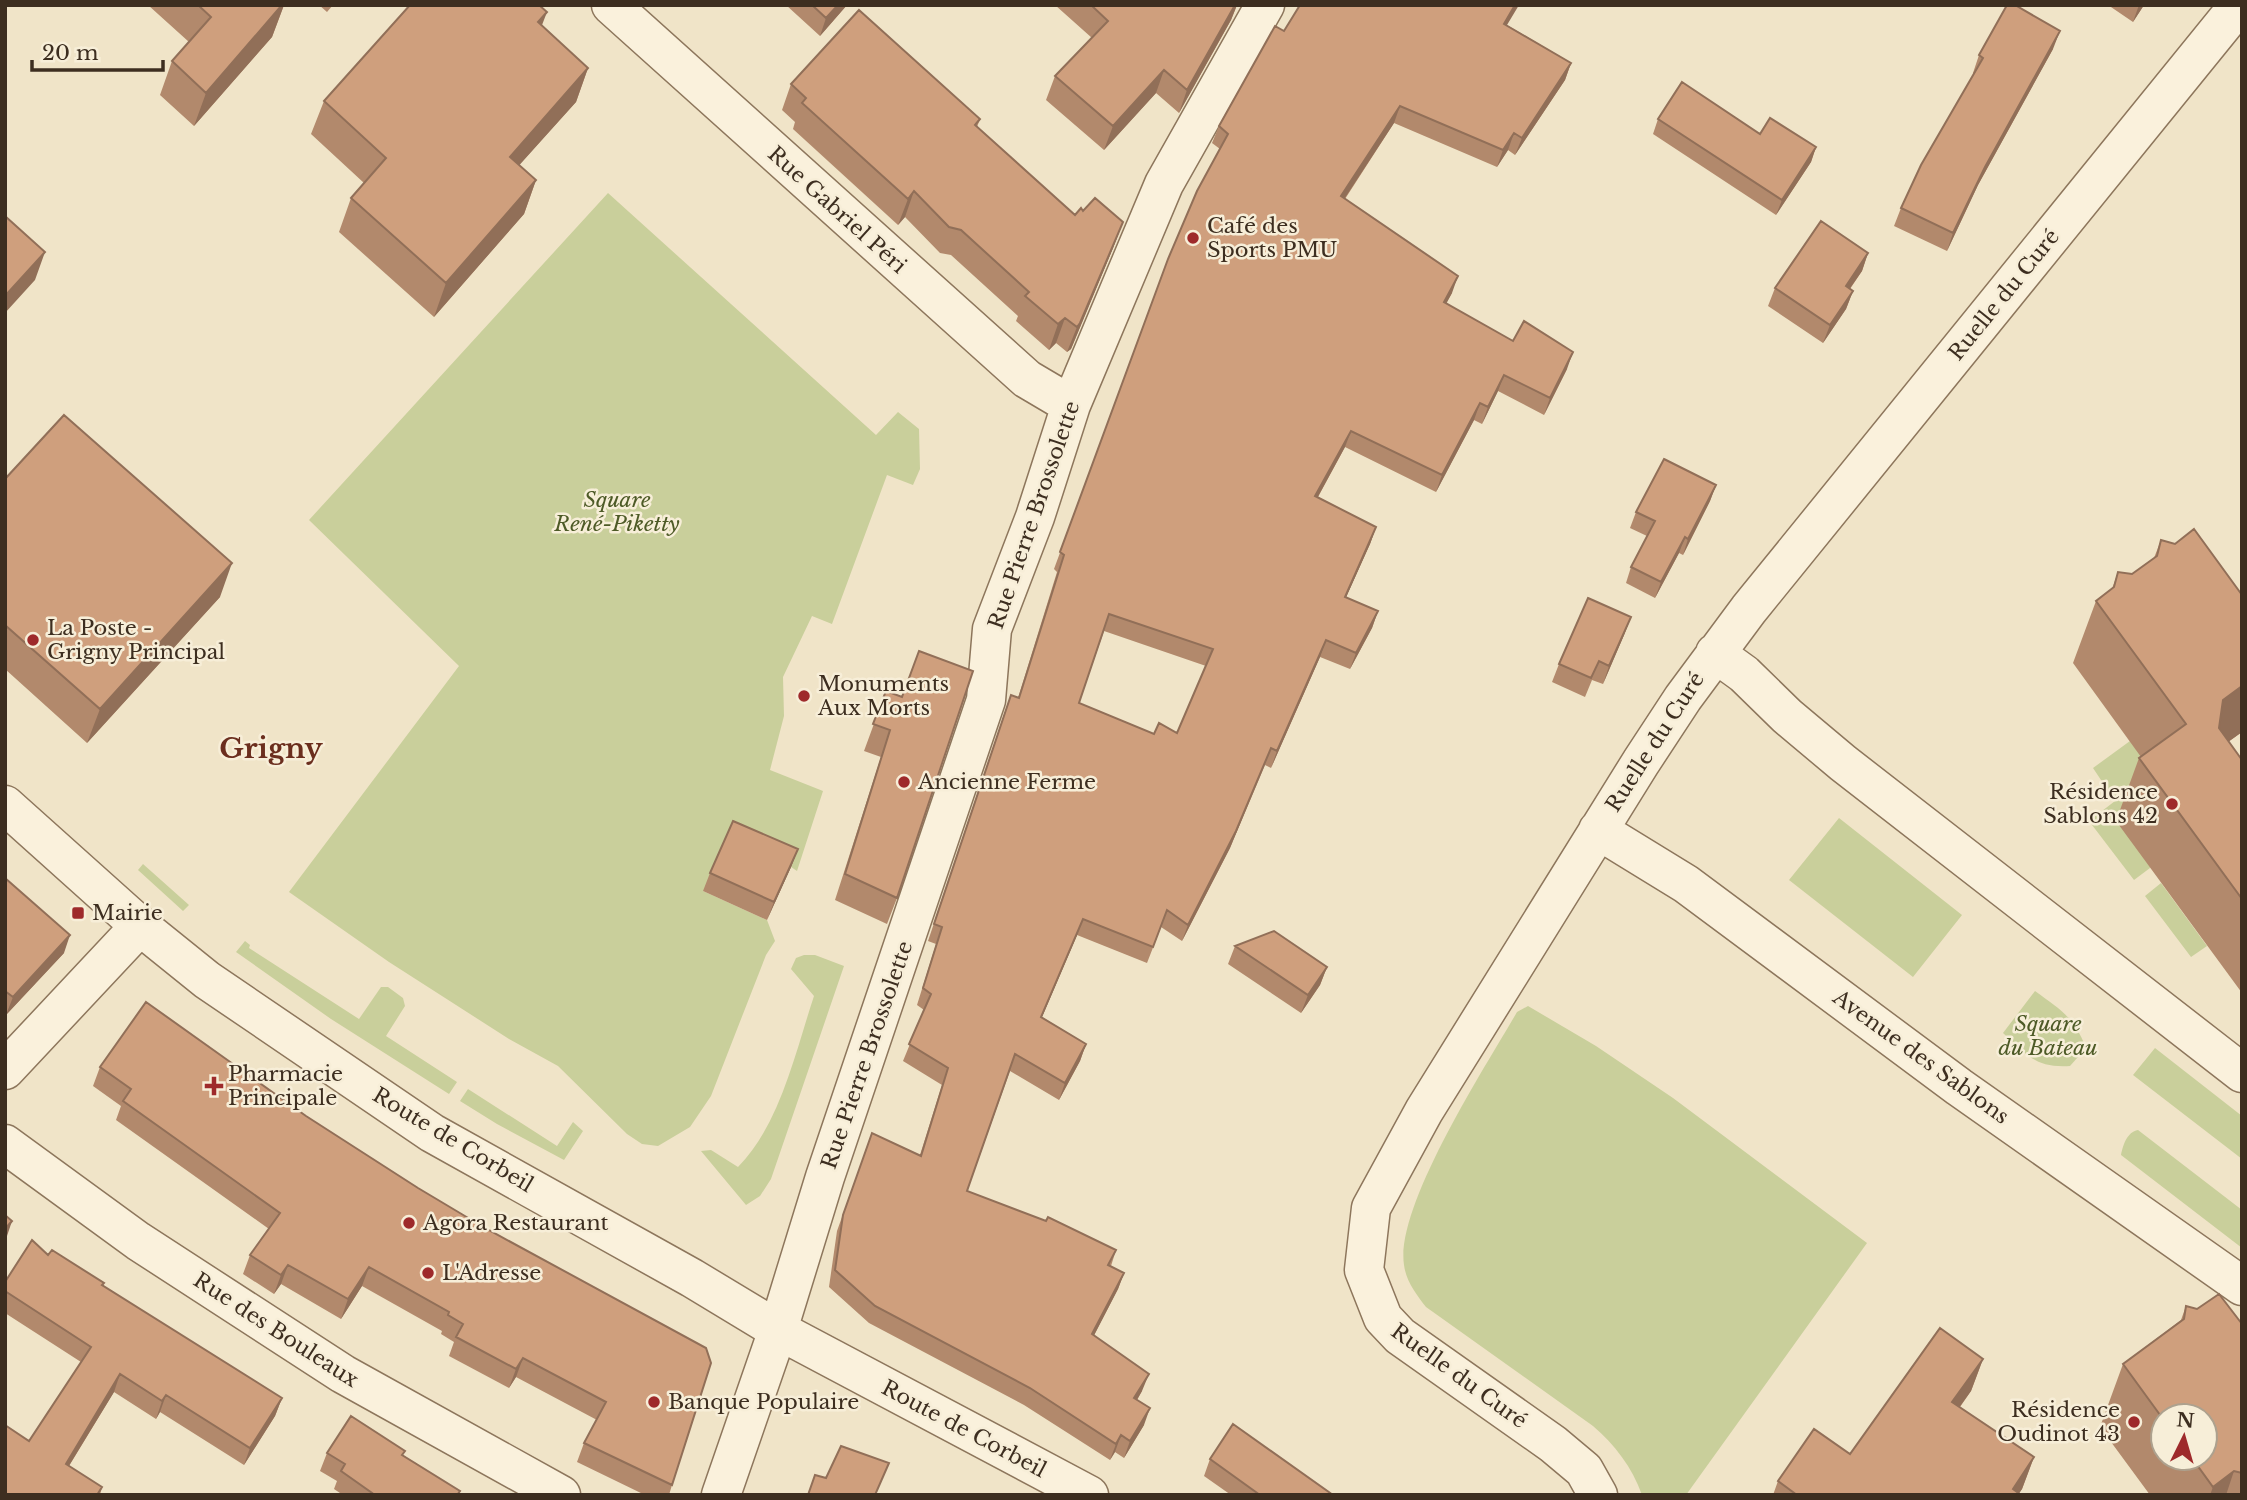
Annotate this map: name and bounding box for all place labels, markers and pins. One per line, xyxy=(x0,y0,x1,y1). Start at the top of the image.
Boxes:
place label: Café des Sports PMU xyxy=(1207,213,1337,263)
marker: Café des Sports PMU xyxy=(1185,230,1201,246)
place label: La Poste - Grigny Principal xyxy=(47,615,225,665)
marker: La Poste - Grigny Principal xyxy=(25,632,41,648)
place label: Monuments Aux Morts xyxy=(817,671,949,721)
marker: Monuments Aux Morts xyxy=(796,688,812,704)
place label: Ancienne Ferme xyxy=(917,769,1096,795)
marker: Ancienne Ferme xyxy=(896,774,912,790)
place label: Résidence Sablons 42 xyxy=(2043,779,2158,829)
marker: Résidence Sablons 42 xyxy=(2164,796,2180,812)
place label: Mairie xyxy=(92,900,163,926)
marker: Mairie xyxy=(70,905,86,921)
place label: Pharmacie Principale xyxy=(228,1061,343,1111)
marker: Pharmacie Principale xyxy=(206,1078,222,1094)
place label: Agora Restaurant xyxy=(422,1210,609,1236)
marker: Agora Restaurant xyxy=(401,1215,417,1231)
place label: L'Adresse xyxy=(442,1260,541,1286)
marker: L'Adresse xyxy=(420,1265,436,1281)
place label: Banque Populaire xyxy=(668,1389,859,1415)
marker: Banque Populaire xyxy=(646,1394,662,1410)
place label: Résidence Oudinot 43 xyxy=(1997,1397,2120,1447)
marker: Résidence Oudinot 43 xyxy=(2126,1414,2142,1430)

